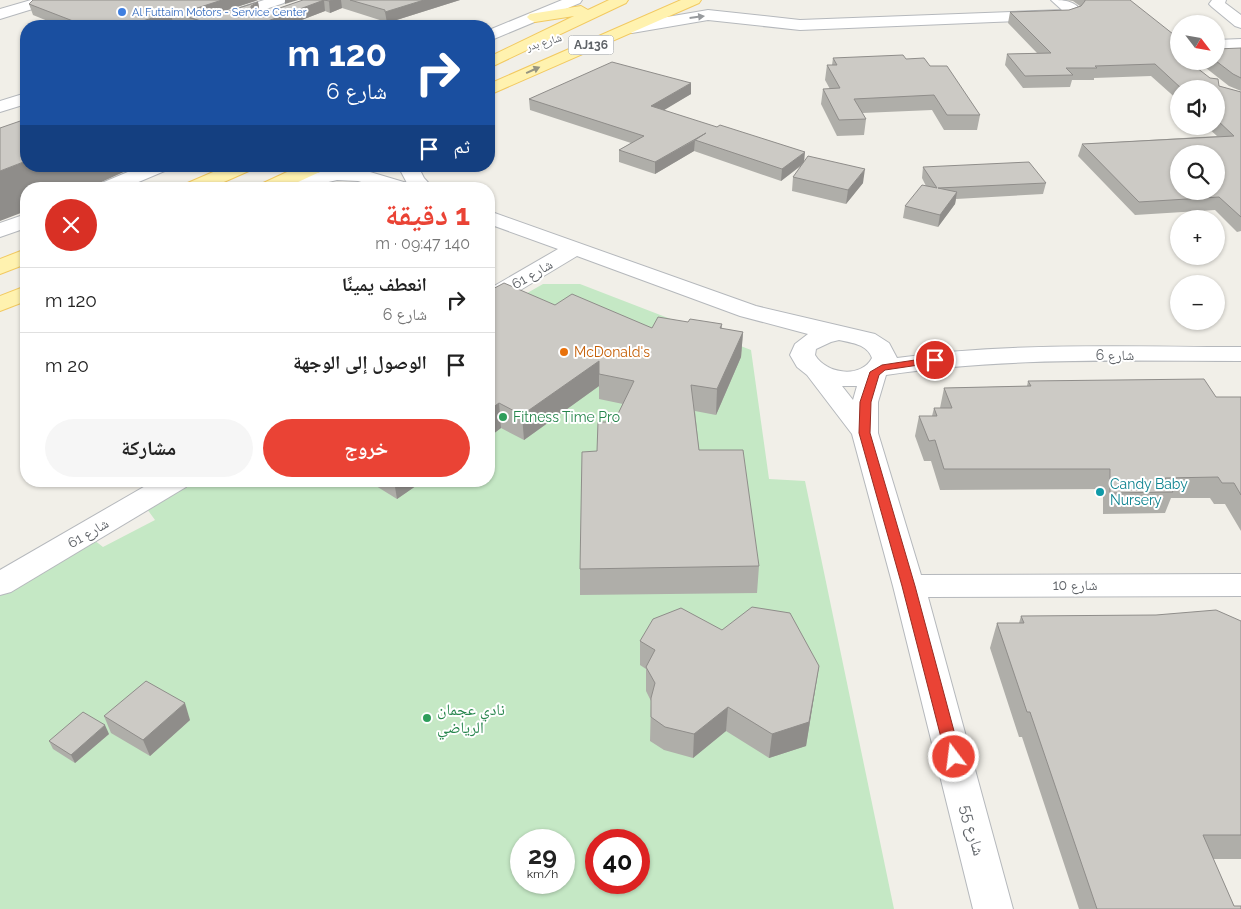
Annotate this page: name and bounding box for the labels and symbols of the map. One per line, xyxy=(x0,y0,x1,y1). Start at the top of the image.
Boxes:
marker: Al Futtaim Motors - Service Center xyxy=(116,6,128,18)
place label: Al Futtaim Motors - Service Center xyxy=(132,6,307,19)
one-way arrow xyxy=(689,13,705,21)
north arrow xyxy=(1170,15,1225,70)
street label: شارع بدر xyxy=(524,31,563,54)
road number: AJ136 xyxy=(568,36,614,54)
one-way arrow xyxy=(526,66,540,74)
street label: شارع 61 xyxy=(509,256,556,294)
pin xyxy=(914,339,956,381)
place label: McDonald's xyxy=(574,344,650,360)
marker: McDonald's xyxy=(558,346,570,358)
street label: شارع 6 xyxy=(1096,347,1134,365)
place label: Fitness Time Pro xyxy=(513,409,620,425)
marker: Fitness Time Pro xyxy=(497,411,509,423)
place label: Candy Baby Nursery xyxy=(1110,476,1188,508)
marker: Candy Baby Nursery xyxy=(1094,486,1106,498)
street label: شارع 61 xyxy=(65,515,112,553)
street label: شارع 10 xyxy=(1053,577,1097,595)
place label: نادي عجمان الرياضي xyxy=(437,700,505,740)
marker: نادي عجمان الرياضي xyxy=(421,712,433,724)
position arrow xyxy=(927,730,979,782)
street label: شارع 55 xyxy=(956,803,988,858)
speed limit sign: 40 xyxy=(585,829,650,894)

